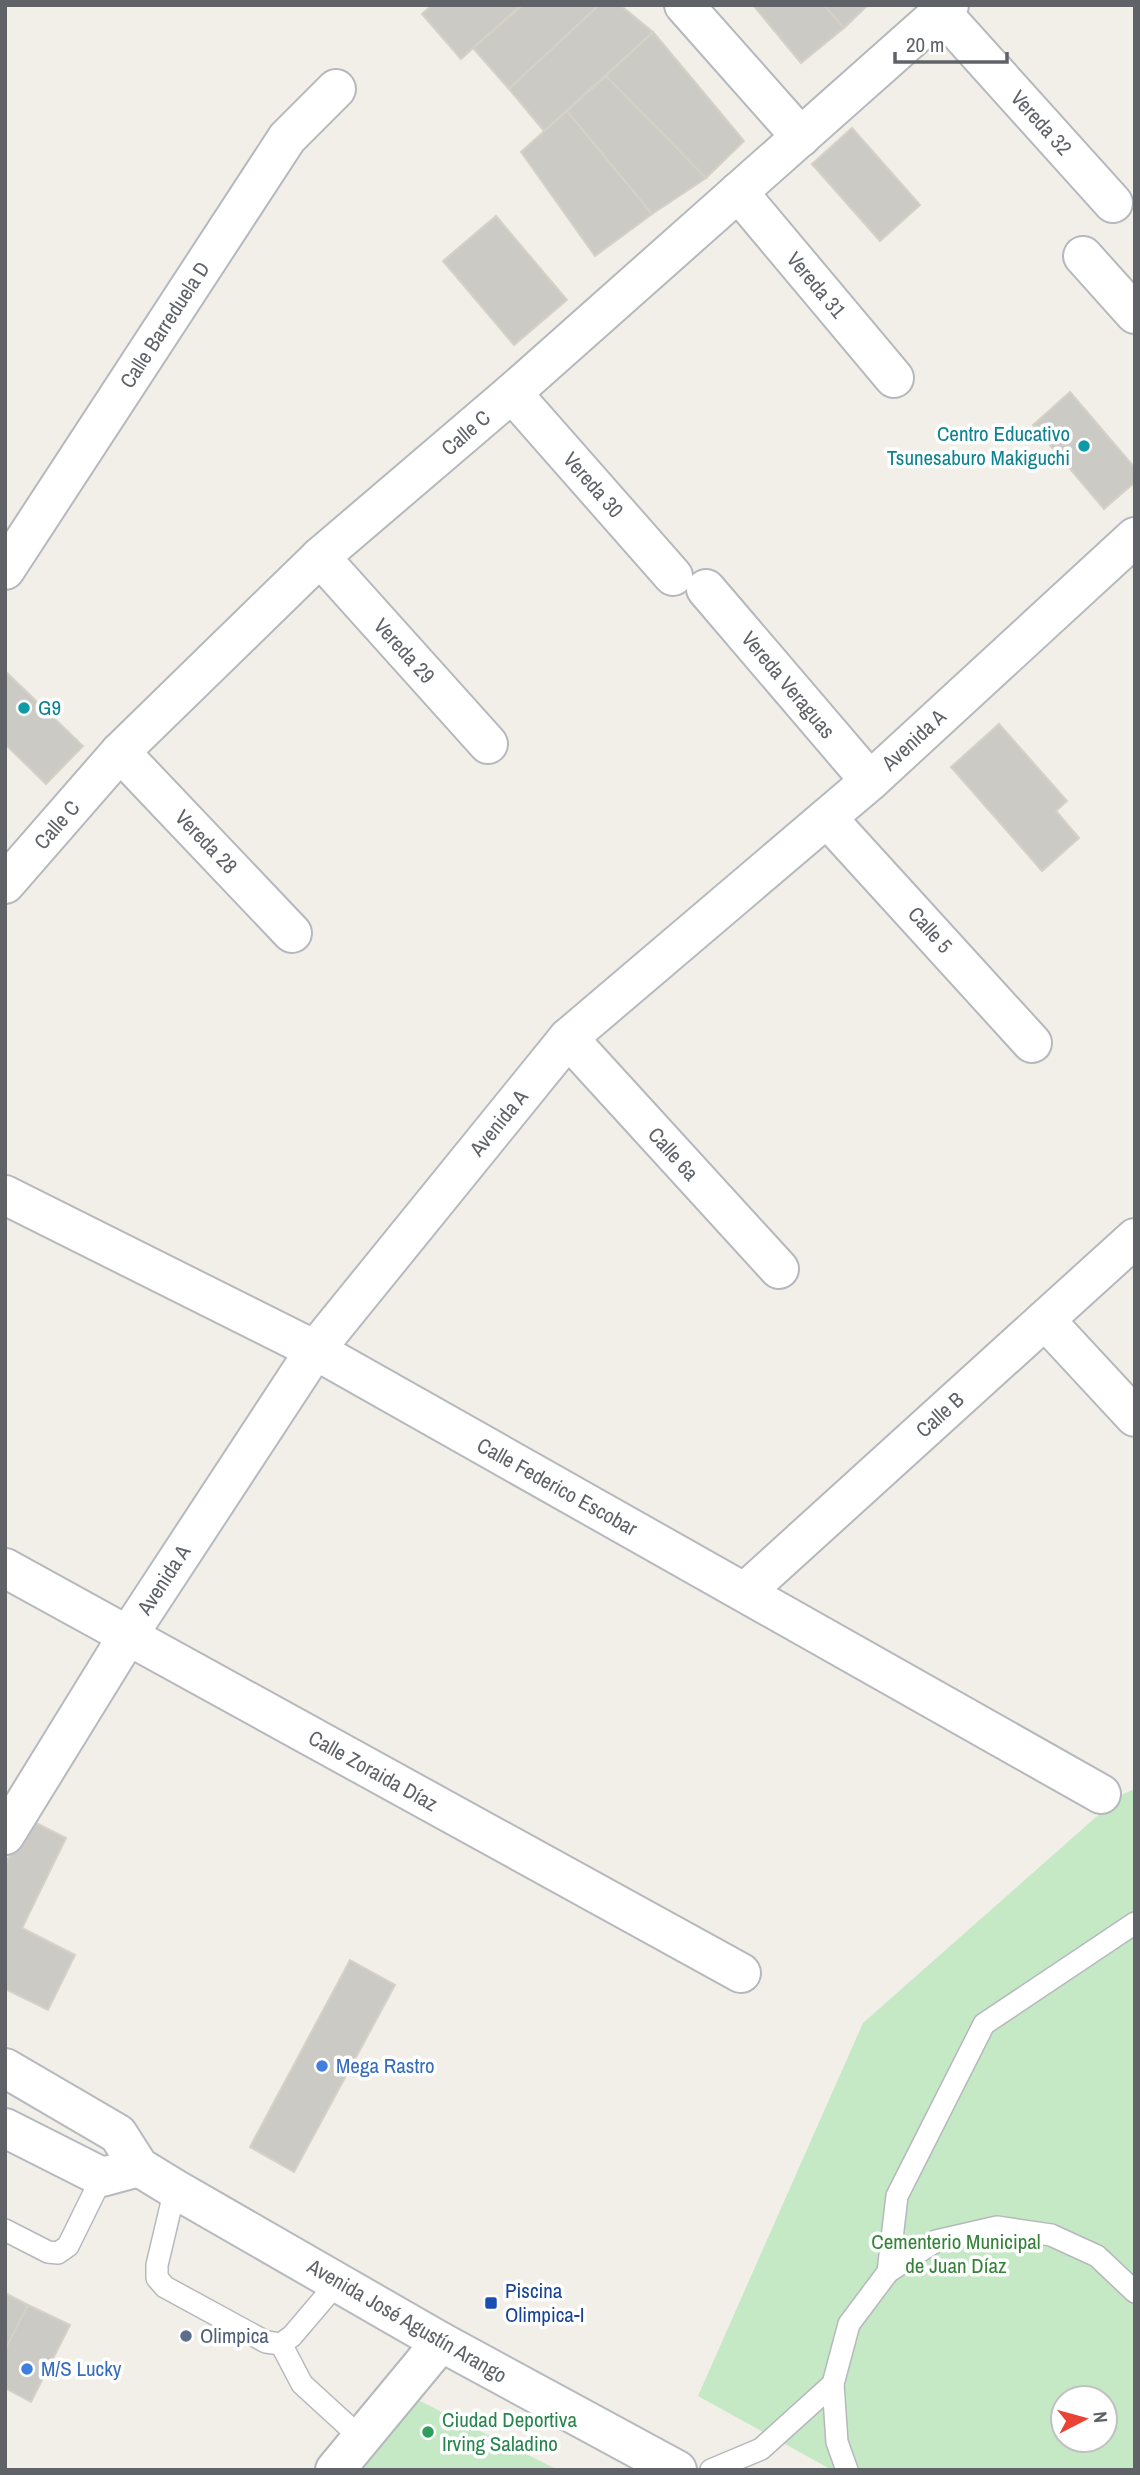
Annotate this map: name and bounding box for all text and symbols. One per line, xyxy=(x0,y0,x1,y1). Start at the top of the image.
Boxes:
scale bar xyxy=(895,21,1007,65)
text: 20 m xyxy=(906,30,944,59)
street label: Vereda 32 xyxy=(1004,84,1078,162)
street label: Vereda 31 xyxy=(780,245,853,324)
street label: Calle Barreduela D xyxy=(113,256,216,394)
street label: Calle C xyxy=(435,403,496,462)
place label: Centro Educativo Tsunesaburo Makiguchi xyxy=(887,419,1070,472)
marker: Centro Educativo Tsunesaburo Makiguchi xyxy=(1076,438,1092,454)
street label: Vereda 30 xyxy=(557,446,630,524)
street label: Vereda 29 xyxy=(367,612,441,690)
street label: Vereda Veraguas xyxy=(735,625,842,745)
place label: G9 xyxy=(38,693,61,722)
marker: G9 xyxy=(16,700,32,716)
street label: Avenida A xyxy=(874,702,953,778)
street label: Calle C xyxy=(27,794,86,855)
street label: Vereda 28 xyxy=(169,803,244,880)
street label: Calle 5 xyxy=(902,900,959,959)
street label: Avenida A xyxy=(462,1083,535,1163)
street label: Calle 6a xyxy=(641,1120,706,1187)
street label: Calle B xyxy=(909,1385,970,1444)
street label: Calle Federico Escobar xyxy=(472,1430,643,1543)
street label: Avenida A xyxy=(130,1539,197,1621)
street label: Calle Zoraida Díaz xyxy=(303,1723,443,1818)
place label: Mega Rastro xyxy=(336,2051,435,2080)
marker: Mega Rastro xyxy=(314,2058,330,2074)
park label: Cementerio Municipal de Juan Díaz xyxy=(871,2227,1041,2280)
street label: Avenida José Agustín Arango xyxy=(301,2251,512,2390)
place label: Piscina Olimpica-I xyxy=(505,2276,584,2329)
marker: Piscina Olimpica-I xyxy=(483,2295,499,2311)
place label: Olimpica xyxy=(200,2321,269,2350)
marker: Olimpica xyxy=(178,2328,194,2344)
place label: M/S Lucky xyxy=(41,2354,122,2383)
marker: M/S Lucky xyxy=(19,2361,35,2377)
north arrow xyxy=(1049,2384,1119,2454)
place label: Ciudad Deportiva Irving Saladino xyxy=(442,2405,577,2458)
text: N xyxy=(1087,2410,1114,2424)
marker: Ciudad Deportiva Irving Saladino xyxy=(420,2424,436,2440)

